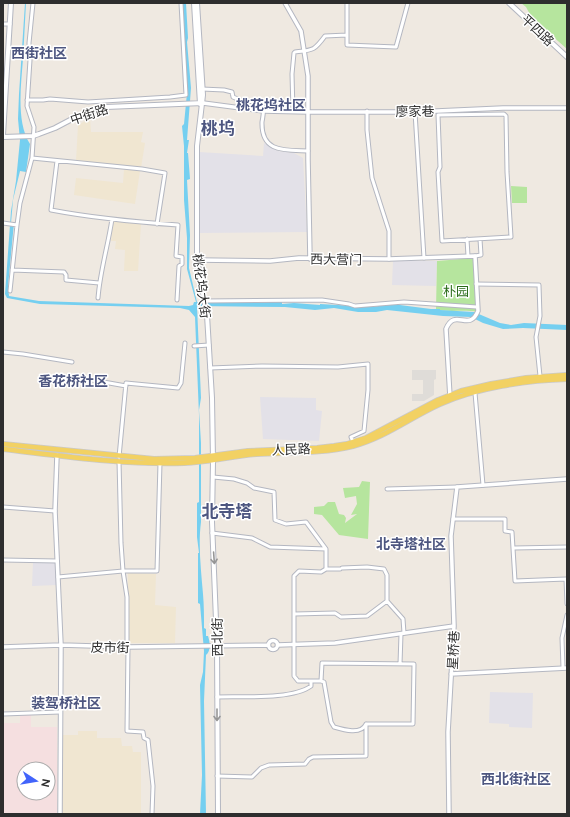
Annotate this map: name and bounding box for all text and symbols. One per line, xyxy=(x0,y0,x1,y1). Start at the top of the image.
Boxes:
street label: 平四路 xyxy=(518,11,558,50)
district label: 西街社区 xyxy=(11,44,67,62)
district label: 桃花坞社区 xyxy=(236,96,306,114)
street label: 中街路 xyxy=(68,100,110,129)
street label: 廖家巷 xyxy=(395,103,435,120)
district label: 桃坞 xyxy=(201,117,235,139)
street label: 西大营门 xyxy=(310,251,362,268)
street label: 桃花坞大街 xyxy=(189,253,214,319)
park label: 朴园 xyxy=(443,283,469,300)
district label: 香花桥社区 xyxy=(38,372,108,390)
street label: 人民路 xyxy=(271,440,311,459)
district label: 北寺塔 xyxy=(202,500,253,522)
district label: 北寺塔社区 xyxy=(376,535,446,553)
one-way arrow xyxy=(210,551,217,564)
street label: 西北街 xyxy=(209,617,226,657)
street label: 星桥巷 xyxy=(444,630,463,670)
street label: 皮市街 xyxy=(90,639,130,656)
district label: 装驾桥社区 xyxy=(31,694,101,712)
one-way arrow xyxy=(213,708,221,721)
north arrow xyxy=(16,761,56,801)
district label: 西北街社区 xyxy=(481,770,551,788)
text: N xyxy=(38,778,53,788)

